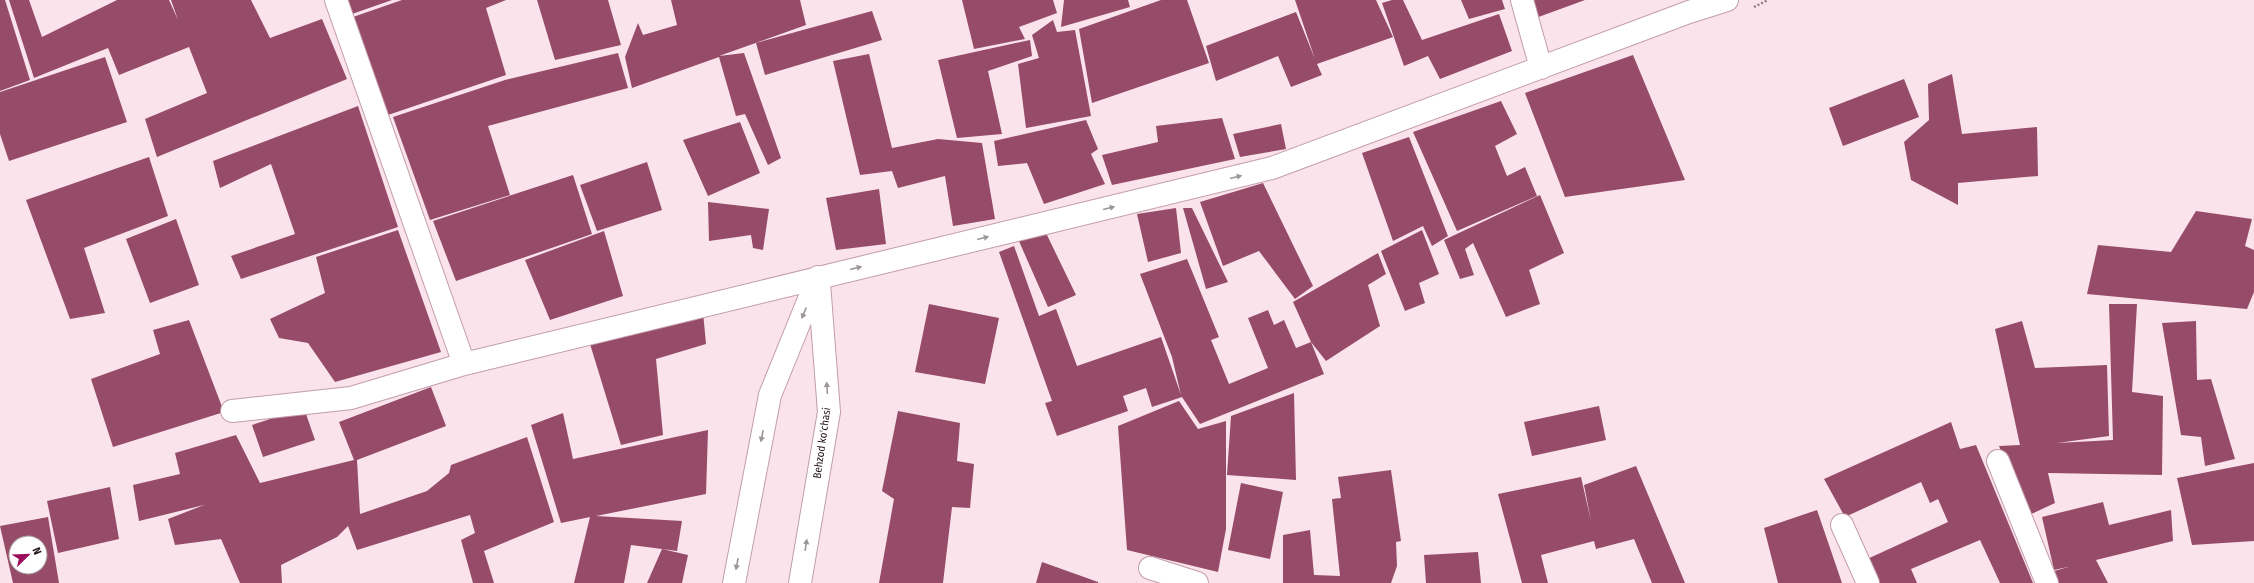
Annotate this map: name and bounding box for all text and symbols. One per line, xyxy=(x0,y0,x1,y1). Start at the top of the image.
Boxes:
one-way arrow xyxy=(1230,174,1242,180)
one-way arrow xyxy=(1103,204,1115,210)
one-way arrow xyxy=(977,235,989,241)
one-way arrow xyxy=(850,265,863,271)
one-way arrow xyxy=(800,308,806,320)
one-way arrow xyxy=(823,382,830,394)
street label: Behzod ko'chasi xyxy=(811,406,833,480)
one-way arrow xyxy=(759,430,765,442)
north arrow xyxy=(8,535,48,575)
one-way arrow xyxy=(803,538,809,551)
text: N xyxy=(29,546,44,557)
one-way arrow xyxy=(734,558,740,570)

